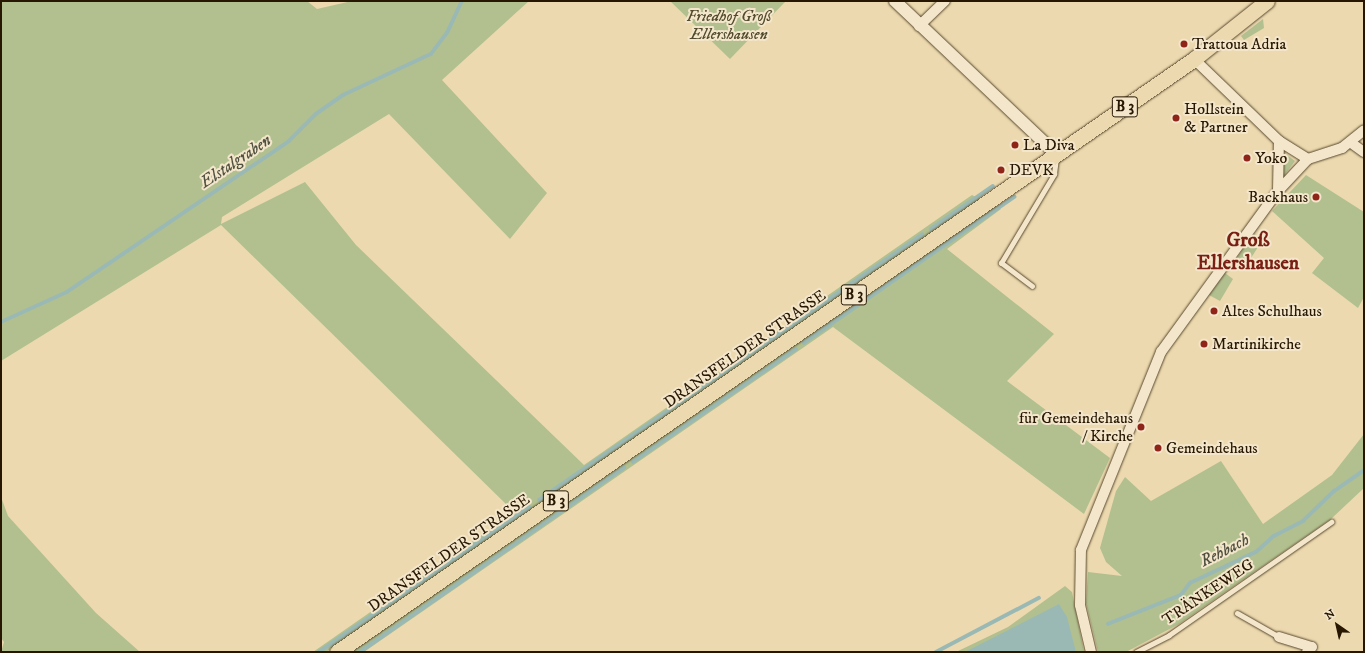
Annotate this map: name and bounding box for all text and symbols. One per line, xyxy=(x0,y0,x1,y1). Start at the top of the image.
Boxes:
park label: Friedhof Groß Ellershausen xyxy=(687,6,771,44)
place label: Trattoua Adria xyxy=(1192,34,1286,54)
marker: Trattoua Adria xyxy=(1179,39,1189,49)
road number: B 3 xyxy=(1111,94,1139,120)
place label: Hollstein & Partner xyxy=(1184,99,1248,137)
marker: Hollstein & Partner xyxy=(1171,113,1181,123)
water label: Elstalgraben xyxy=(197,131,275,193)
place label: La Diva xyxy=(1023,135,1075,155)
marker: La Diva xyxy=(1010,140,1020,150)
place label: Yoko xyxy=(1255,148,1287,168)
marker: Yoko xyxy=(1242,153,1252,163)
place label: DEVK xyxy=(1009,160,1053,180)
marker: DEVK xyxy=(996,165,1006,175)
place label: Backhaus xyxy=(1248,187,1308,207)
marker: Backhaus xyxy=(1311,192,1321,202)
district label: Groß Ellershausen xyxy=(1197,229,1299,276)
road number: B 3 xyxy=(840,282,868,308)
street label: DRANSFELDER STRASSE xyxy=(660,286,830,412)
place label: Altes Schulhaus xyxy=(1222,301,1322,321)
marker: Altes Schulhaus xyxy=(1209,306,1219,316)
place label: Martinikirche xyxy=(1212,334,1301,354)
marker: Martinikirche xyxy=(1199,339,1209,349)
place label: für Gemeindehaus / Kirche xyxy=(1019,408,1133,446)
marker: für Gemeindehaus / Kirche xyxy=(1136,422,1146,432)
place label: Gemeindehaus xyxy=(1166,438,1258,458)
marker: Gemeindehaus xyxy=(1153,443,1163,453)
road number: B 3 xyxy=(542,488,570,514)
street label: DRANSFELDER STRASSE xyxy=(364,490,534,616)
water label: Rehbach xyxy=(1197,530,1253,572)
street label: TRÄNKEWEG xyxy=(1159,554,1257,630)
north arrow xyxy=(1317,605,1357,645)
text: N xyxy=(1323,607,1338,623)

